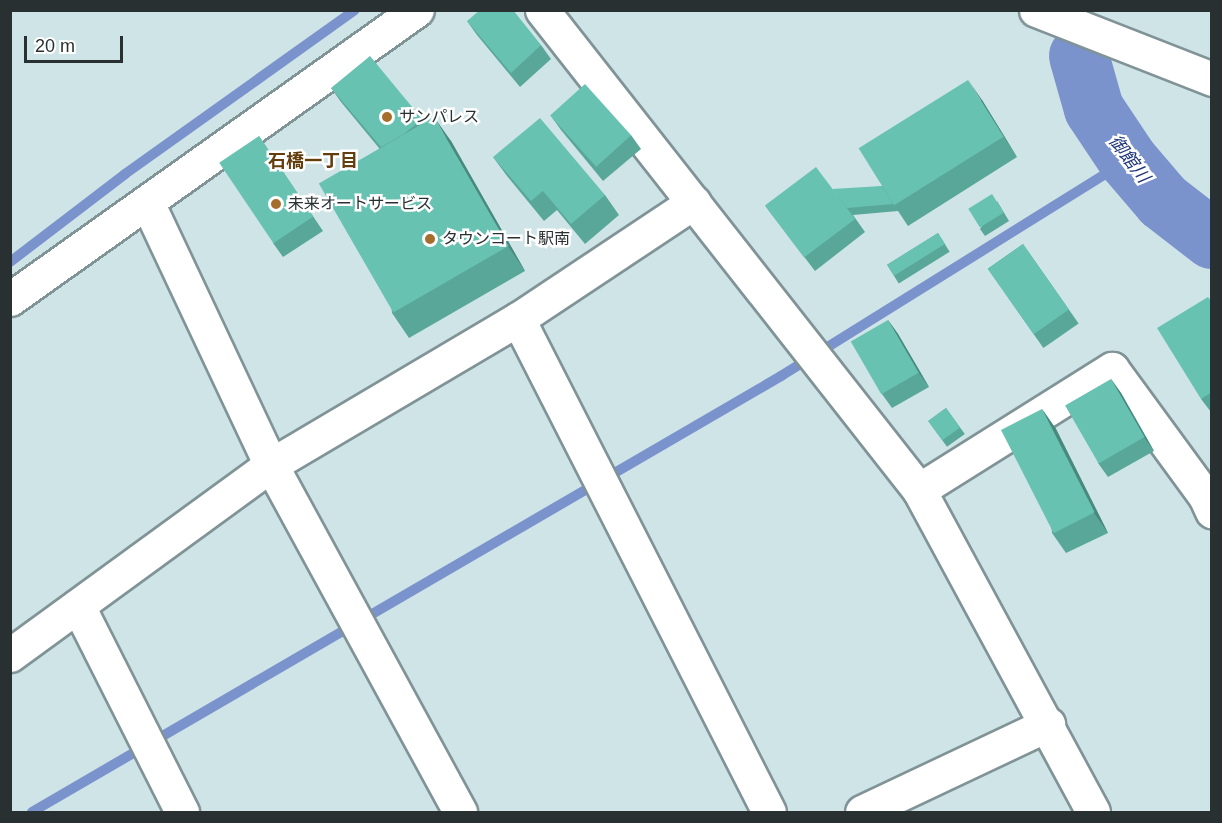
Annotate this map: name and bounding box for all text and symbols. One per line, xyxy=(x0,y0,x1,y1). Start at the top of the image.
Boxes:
scale bar xyxy=(27,24,126,62)
text: 20 m xyxy=(35,36,75,56)
place label: サンパレス xyxy=(399,107,479,127)
marker: サンパレス xyxy=(380,110,394,124)
water label: 御館川 xyxy=(1104,131,1154,187)
district label: 石橋一丁目 xyxy=(268,150,358,172)
place label: 未来オートサービス xyxy=(288,194,432,214)
marker: 未来オートサービス xyxy=(269,197,283,211)
place label: タウンコート駅南 xyxy=(442,229,570,249)
marker: タウンコート駅南 xyxy=(423,232,437,246)

